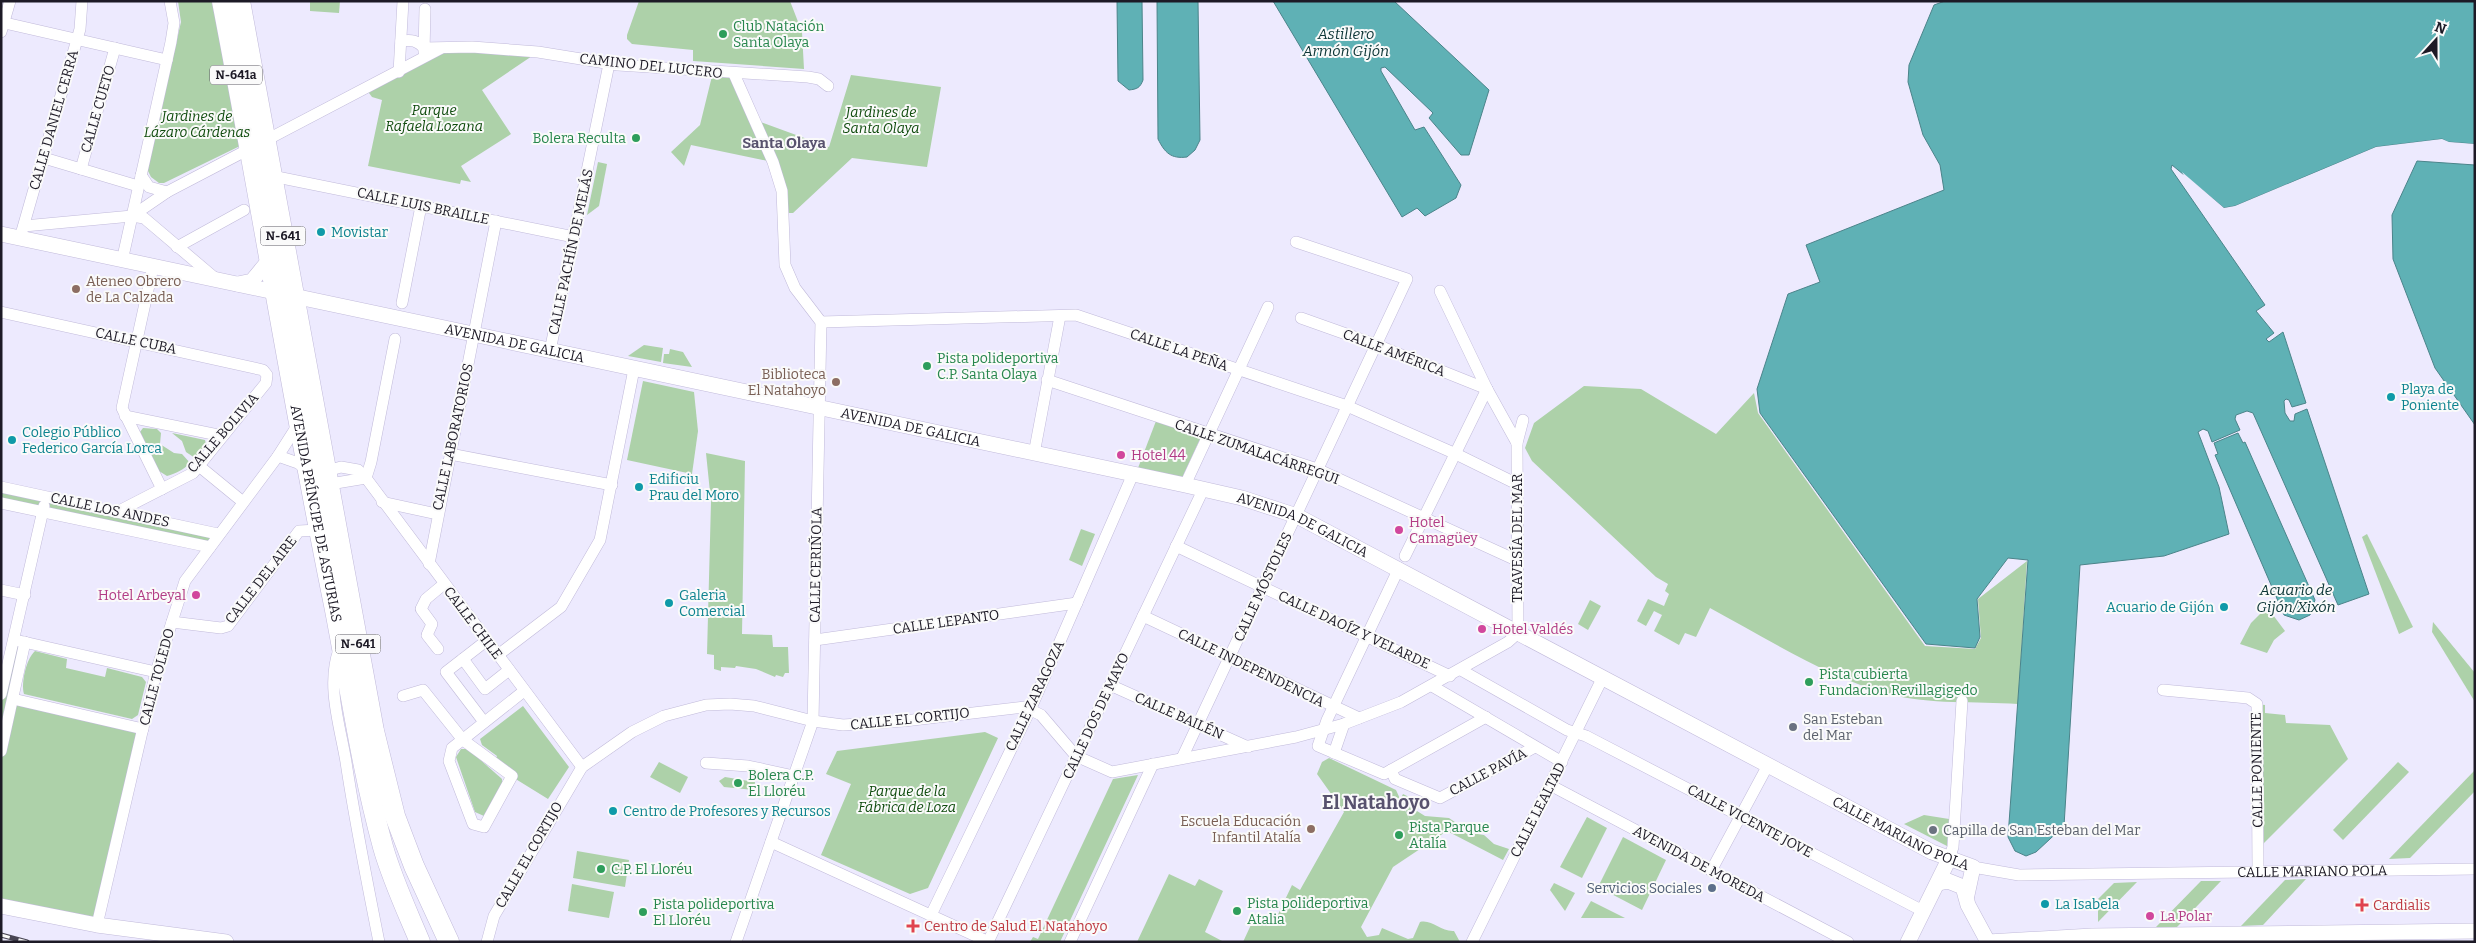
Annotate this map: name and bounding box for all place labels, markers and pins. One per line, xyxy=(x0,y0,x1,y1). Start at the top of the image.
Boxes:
place label: Club Natación Santa Olaya xyxy=(733,18,825,51)
marker: Club Natación Santa Olaya xyxy=(717,28,729,40)
place label: Bolera Reculta xyxy=(532,130,626,147)
marker: Bolera Reculta xyxy=(630,132,642,144)
place label: Movistar xyxy=(331,224,388,241)
marker: Movistar xyxy=(315,226,327,238)
place label: Ateneo Obrero de La Calzada xyxy=(86,273,181,306)
marker: Ateneo Obrero de La Calzada xyxy=(70,283,82,295)
place label: Pista polideportiva C.P. Santa Olaya xyxy=(937,350,1059,383)
marker: Pista polideportiva C.P. Santa Olaya xyxy=(921,360,933,372)
place label: Biblioteca El Natahoyo xyxy=(748,366,826,399)
marker: Biblioteca El Natahoyo xyxy=(830,376,842,388)
place label: Playa de Poniente xyxy=(2401,381,2459,414)
marker: Playa de Poniente xyxy=(2385,391,2397,403)
place label: Colegio Público Federico García Lorca xyxy=(22,424,162,457)
marker: Colegio Público Federico García Lorca xyxy=(6,434,18,446)
place label: Hotel 44 xyxy=(1131,447,1186,464)
marker: Hotel 44 xyxy=(1115,449,1127,461)
place label: Edificiu Prau del Moro xyxy=(649,471,739,504)
marker: Edificiu Prau del Moro xyxy=(633,481,645,493)
place label: Hotel Camagüey xyxy=(1409,514,1478,547)
marker: Hotel Camagüey xyxy=(1393,524,1405,536)
place label: Hotel Arbeyal xyxy=(98,587,186,604)
place label: Galeria Comercial xyxy=(679,587,745,620)
marker: Hotel Arbeyal xyxy=(190,589,202,601)
marker: Galeria Comercial xyxy=(663,597,675,609)
place label: Acuario de Gijón xyxy=(2106,599,2214,616)
marker: Acuario de Gijón xyxy=(2218,601,2230,613)
place label: Hotel Valdés xyxy=(1492,621,1573,638)
marker: Hotel Valdés xyxy=(1476,623,1488,635)
place label: Pista cubierta Fundacion Revillagigedo xyxy=(1819,666,1978,699)
marker: Pista cubierta Fundacion Revillagigedo xyxy=(1803,676,1815,688)
place label: San Esteban del Mar xyxy=(1803,711,1883,744)
marker: San Esteban del Mar xyxy=(1787,721,1799,733)
place label: Bolera C.P. El Lloréu xyxy=(748,767,814,800)
marker: Bolera C.P. El Lloréu xyxy=(732,777,744,789)
place label: Centro de Profesores y Recursos xyxy=(623,803,831,820)
marker: Centro de Profesores y Recursos xyxy=(607,805,619,817)
place label: Escuela Educación Infantil Atalía xyxy=(1180,813,1301,846)
place label: Pista Parque Atalía xyxy=(1409,819,1489,852)
place label: Capilla de San Esteban del Mar xyxy=(1943,822,2140,839)
marker: Escuela Educación Infantil Atalía xyxy=(1305,823,1317,835)
marker: Capilla de San Esteban del Mar xyxy=(1927,824,1939,836)
marker: Pista Parque Atalía xyxy=(1393,829,1405,841)
place label: C.P. El Lloréu xyxy=(611,861,693,878)
marker: C.P. El Lloréu xyxy=(595,863,607,875)
place label: Servicios Sociales xyxy=(1586,880,1702,897)
marker: Servicios Sociales xyxy=(1706,882,1718,894)
place label: Pista polideportiva Atalia xyxy=(1247,895,1369,928)
place label: Pista polideportiva El Lloréu xyxy=(653,896,775,929)
place label: La Isabela xyxy=(2055,896,2120,913)
place label: Cardialis xyxy=(2373,897,2430,914)
marker: La Isabela xyxy=(2039,898,2051,910)
marker: Cardialis xyxy=(2355,898,2369,912)
marker: Pista polideportiva Atalia xyxy=(1231,905,1243,917)
marker: Pista polideportiva El Lloréu xyxy=(637,906,649,918)
place label: La Polar xyxy=(2160,908,2212,925)
marker: La Polar xyxy=(2144,910,2156,922)
place label: Centro de Salud El Natahoyo xyxy=(924,918,1108,935)
marker: Centro de Salud El Natahoyo xyxy=(906,919,920,933)

